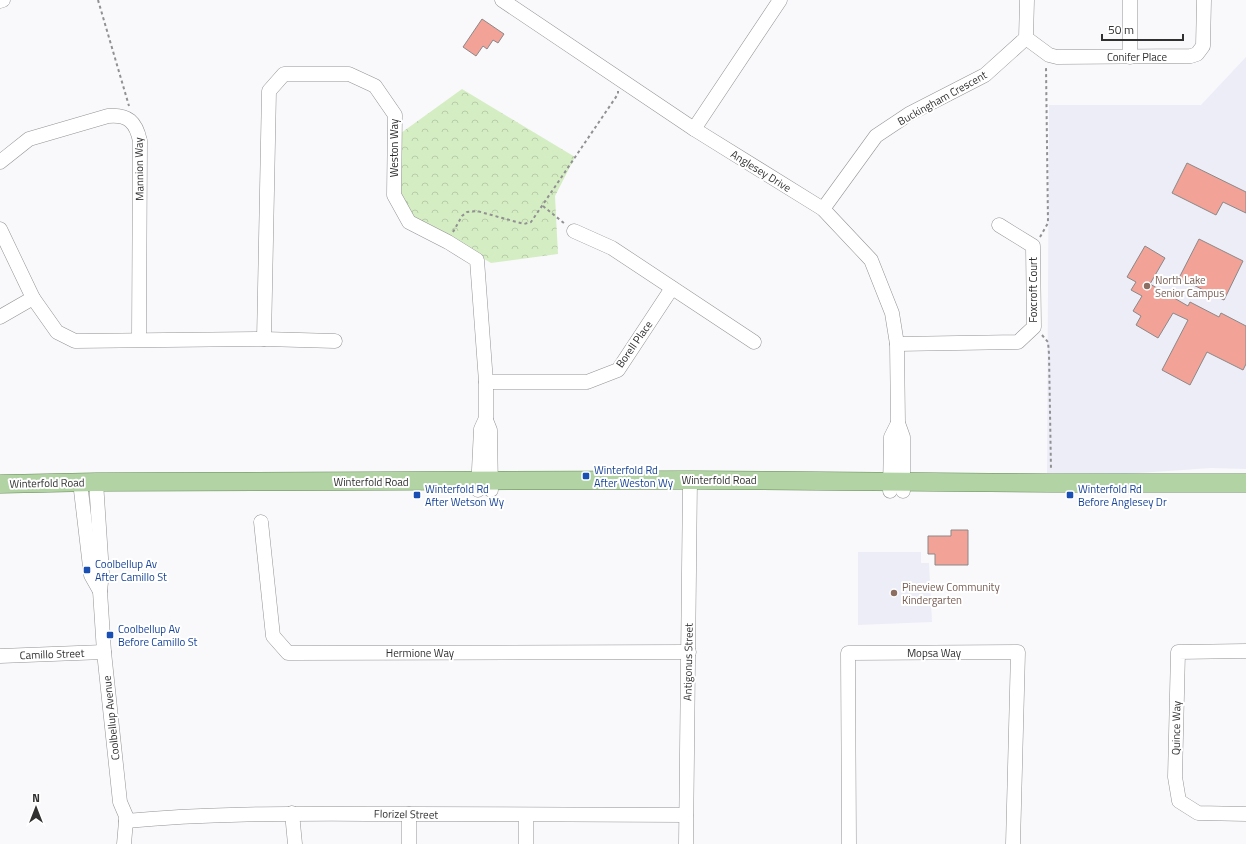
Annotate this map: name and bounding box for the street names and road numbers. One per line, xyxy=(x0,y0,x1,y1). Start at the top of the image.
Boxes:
street label: Conifer Place xyxy=(1107,49,1168,65)
street label: Buckingham Crescent xyxy=(894,67,990,129)
street label: Weston Way xyxy=(386,118,402,177)
street label: Mannion Way xyxy=(130,136,148,201)
street label: Anglesey Drive xyxy=(728,146,795,196)
street label: Foxcroft Court xyxy=(1025,257,1041,323)
street label: Borell Place xyxy=(612,317,656,371)
street label: Winterfold Road xyxy=(681,472,757,488)
street label: Winterfold Road xyxy=(9,474,85,492)
street label: Winterfold Road xyxy=(333,474,409,490)
street label: Antigonus Street xyxy=(679,623,697,701)
street label: Camillo Street xyxy=(19,645,85,663)
street label: Hermione Way xyxy=(386,645,455,661)
street label: Mopsa Way xyxy=(907,645,962,661)
street label: Coolbellup Avenue xyxy=(99,674,123,761)
street label: Quince Way xyxy=(1168,700,1184,755)
street label: Florizel Street xyxy=(374,805,438,823)

